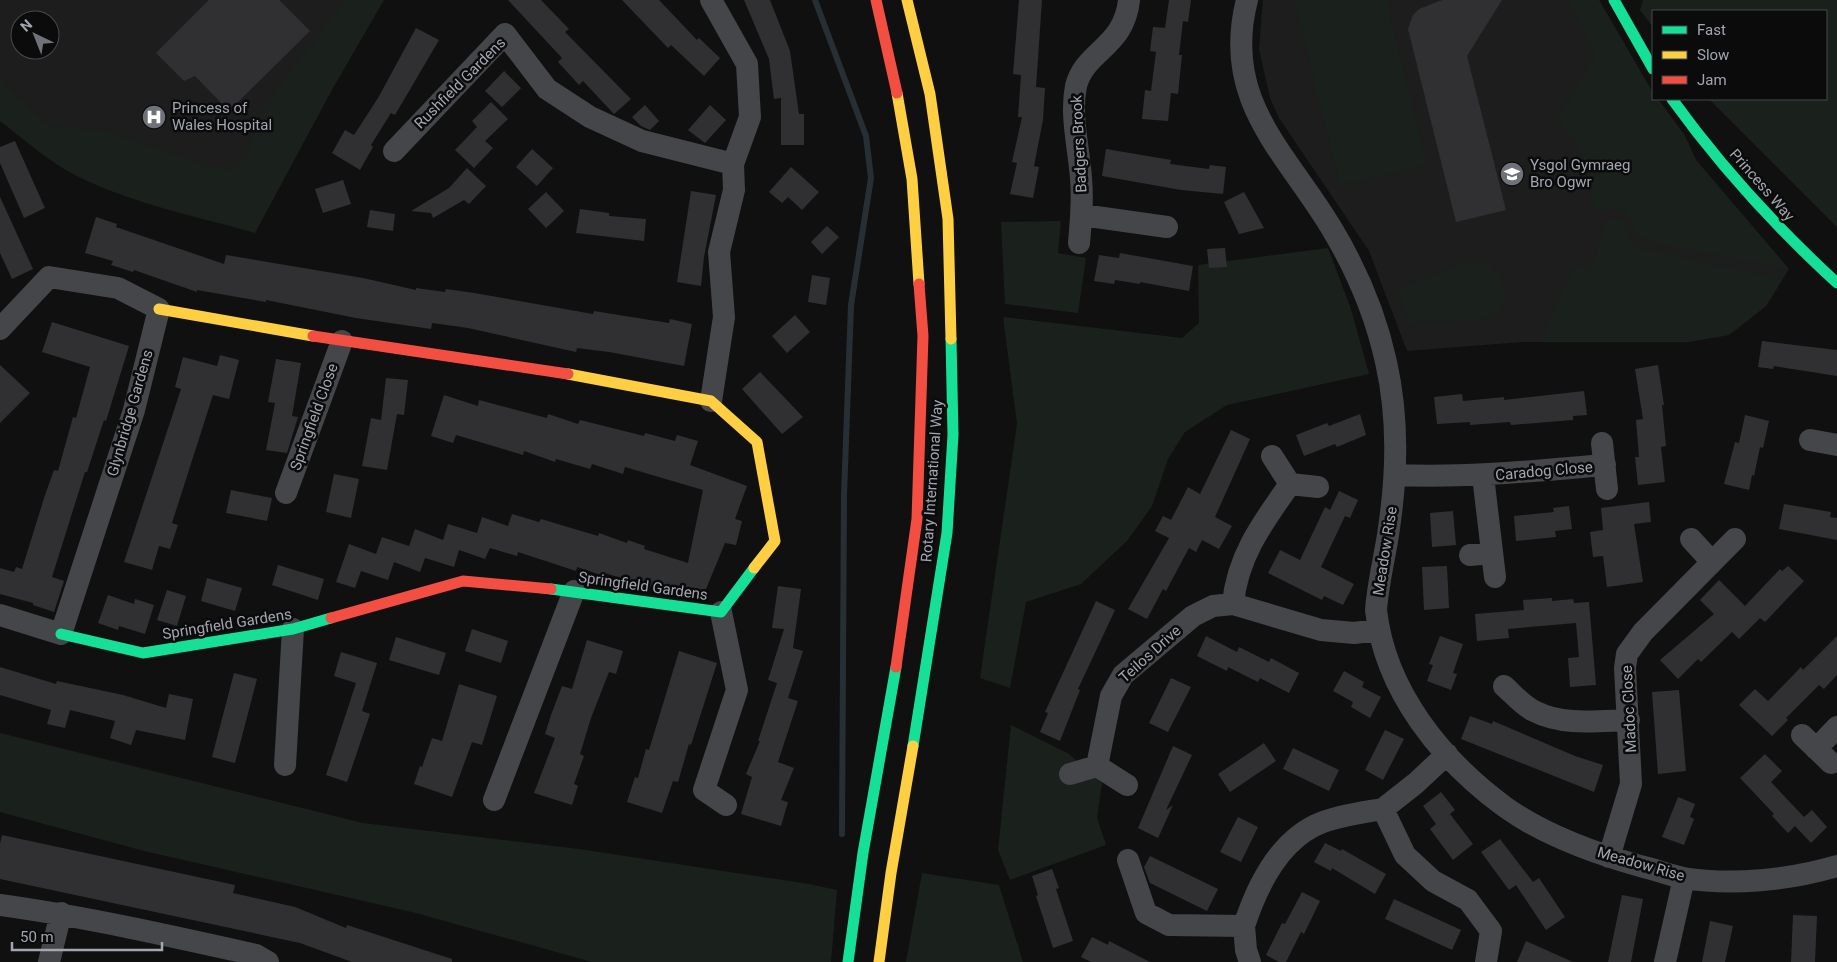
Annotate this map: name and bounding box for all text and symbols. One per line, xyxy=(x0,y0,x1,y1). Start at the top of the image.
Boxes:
north arrow xyxy=(10,10,60,60)
legend xyxy=(1652,10,1827,100)
text: N xyxy=(17,16,35,35)
text: Fast xyxy=(1697,21,1726,39)
street label: Rushfield Gardens xyxy=(411,34,509,132)
text: Slow xyxy=(1697,46,1729,64)
text: Jam xyxy=(1697,71,1727,89)
street label: Badgers Brook xyxy=(1067,94,1091,193)
place label: Princess of Wales Hospital xyxy=(172,99,272,134)
hospital icon: Princess of Wales Hospital xyxy=(141,104,167,130)
street label: Princess Way xyxy=(1726,145,1798,225)
place label: Ysgol Gymraeg Bro Ogwr xyxy=(1530,156,1630,191)
school or university icon: Ysgol Gymraeg Bro Ogwr xyxy=(1499,161,1525,187)
street label: Glynbridge Gardens xyxy=(103,348,157,478)
street label: Springfield Close xyxy=(286,361,342,473)
street label: Rotary International Way xyxy=(917,399,947,563)
street label: Caradog Close xyxy=(1495,458,1593,484)
street label: Meadow Rise xyxy=(1369,505,1401,597)
street label: Springfield Gardens xyxy=(577,568,709,604)
street label: Springfield Gardens xyxy=(161,605,293,643)
street label: Teilos Drive xyxy=(1115,621,1185,687)
street label: Madoc Close xyxy=(1618,665,1640,753)
street label: Meadow Rise xyxy=(1595,843,1687,885)
scale bar xyxy=(12,920,162,952)
text: 50 m xyxy=(20,928,54,946)

